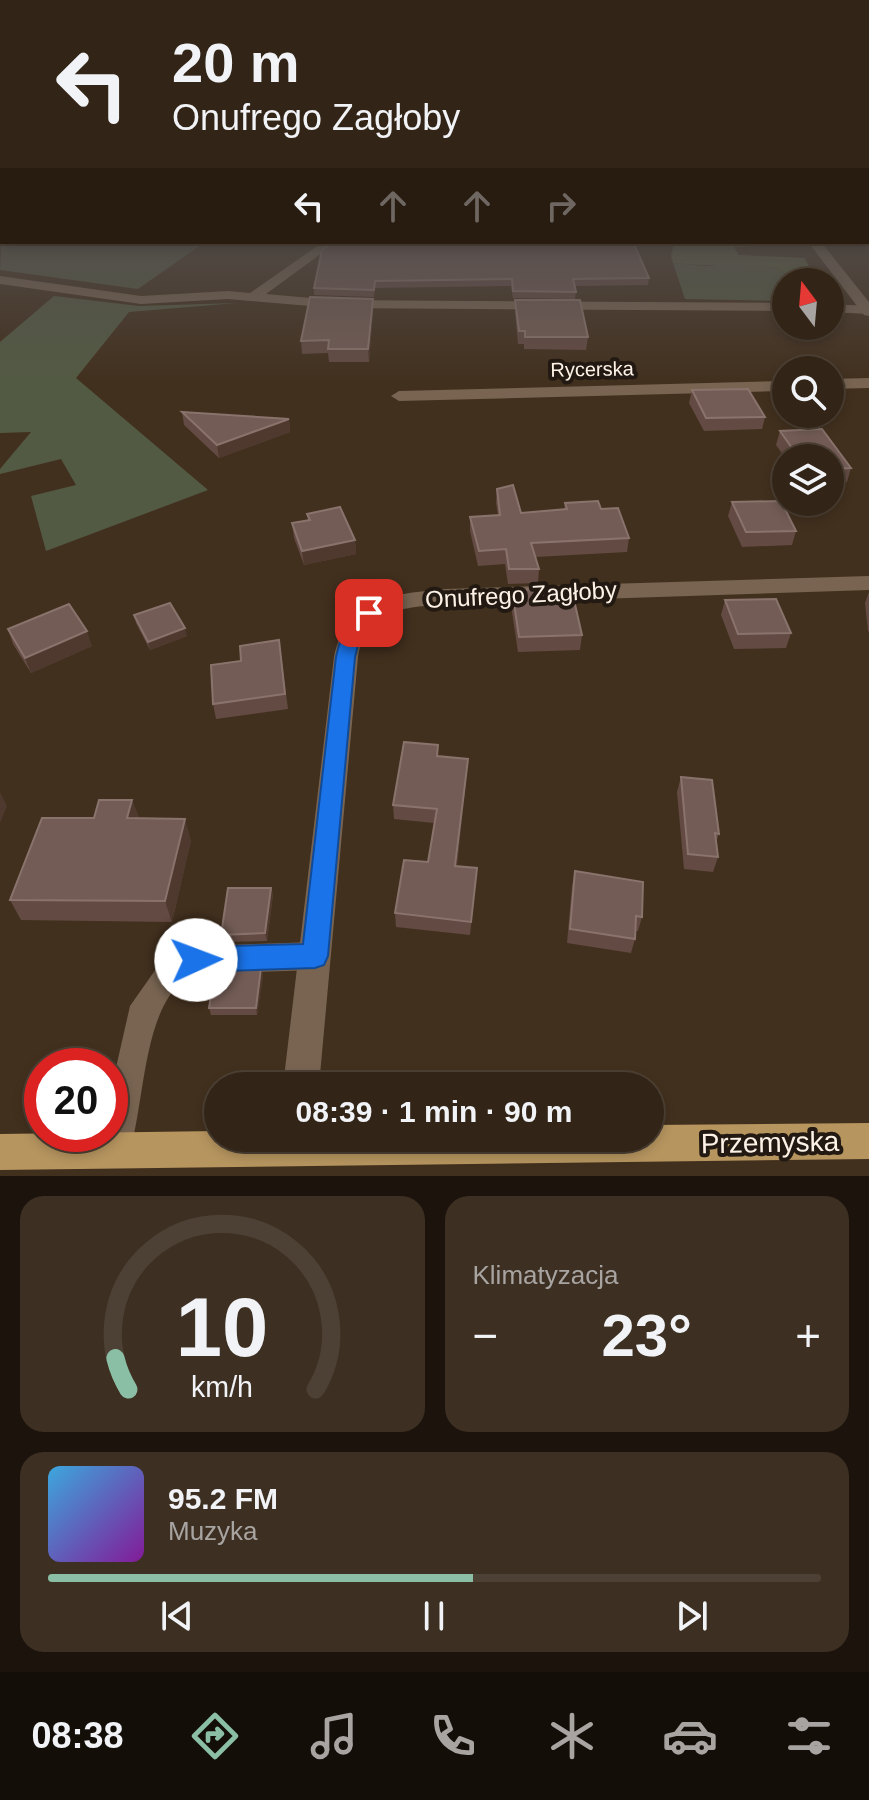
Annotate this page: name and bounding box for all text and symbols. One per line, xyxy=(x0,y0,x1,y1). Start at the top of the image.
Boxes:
text: 20 m xyxy=(172,31,300,94)
icon: left xyxy=(40,32,144,136)
text: Onufrego Zagłoby xyxy=(172,97,460,138)
icon: left xyxy=(287,184,331,228)
icon: ahead xyxy=(371,184,415,228)
icon: ahead xyxy=(455,184,499,228)
icon: right xyxy=(539,184,583,228)
north arrow xyxy=(772,268,844,340)
map controls xyxy=(772,268,844,516)
button: search xyxy=(772,356,844,428)
street label: Rycerska xyxy=(550,357,635,381)
button: layers xyxy=(772,444,844,516)
street label: Onufrego Zagłoby xyxy=(424,576,618,613)
pin xyxy=(335,579,403,647)
icon: arrive xyxy=(347,591,391,635)
position arrow xyxy=(154,918,238,1002)
speed limit sign: 20 xyxy=(24,1048,128,1152)
text: 08:39 · 1 min · 90 m xyxy=(296,1095,572,1128)
street label: Przemyska xyxy=(701,1126,840,1159)
text: Klimatyzacja xyxy=(473,1260,618,1290)
text: 10 xyxy=(176,1281,269,1374)
text: 23° xyxy=(601,1302,692,1369)
text: − xyxy=(473,1311,498,1360)
text: + xyxy=(795,1311,821,1360)
text: km/h xyxy=(191,1371,253,1403)
text: 95.2 FM xyxy=(168,1482,278,1515)
text: Muzyka xyxy=(168,1516,258,1546)
icon: previous xyxy=(155,1594,199,1638)
icon: pause xyxy=(412,1594,456,1638)
icon: next xyxy=(670,1594,714,1638)
icon: directions xyxy=(187,1708,243,1764)
icon: music xyxy=(306,1708,362,1764)
icon: phone xyxy=(425,1708,481,1764)
icon: climate xyxy=(544,1708,600,1764)
icon: car xyxy=(662,1708,718,1764)
icon: filters xyxy=(781,1708,837,1764)
text: 08:38 xyxy=(31,1715,124,1756)

